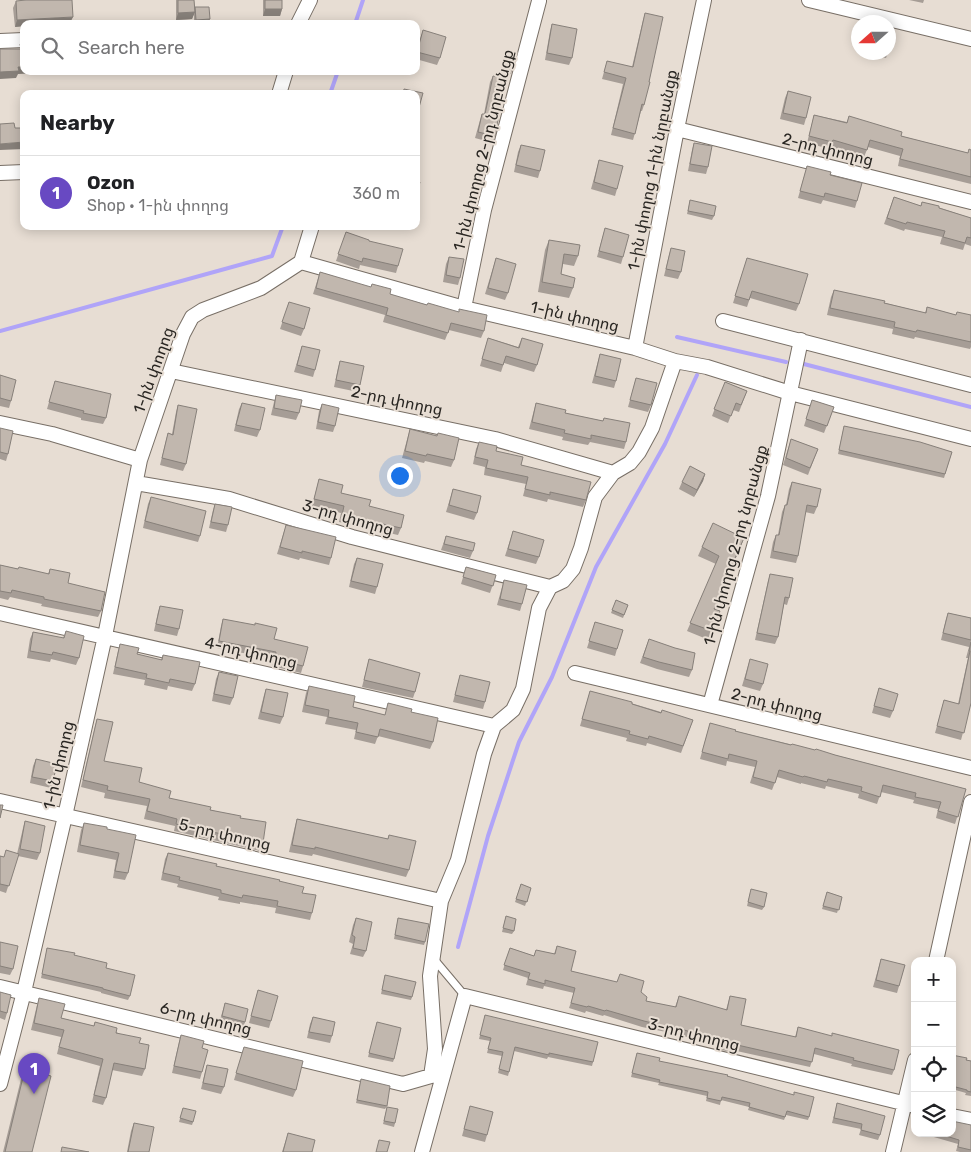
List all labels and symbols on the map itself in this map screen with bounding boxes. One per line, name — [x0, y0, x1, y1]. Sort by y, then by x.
north arrow — [851, 15, 896, 60]
street label: 1-ին փողոց 2-րդ նրբանցք — [449, 47, 518, 253]
street label: 1-ին փողոց 1-ին նրբանցք — [624, 68, 681, 272]
street label: 2-րդ փողոց — [780, 129, 875, 170]
street label: 1-ին փողոց — [529, 297, 621, 336]
street label: 1-ին փողոց — [129, 324, 178, 416]
street label: 2-րդ փողոց — [349, 382, 444, 419]
street label: 1-ին փողոց 2-րդ նրբանցք — [700, 443, 771, 648]
your location — [387, 463, 413, 489]
street label: 3-րդ փողոց — [300, 495, 396, 540]
street label: 4-րդ փողոց — [203, 633, 299, 672]
street label: 2-րդ փողոց — [729, 684, 824, 725]
street label: 1-ին փողոց — [39, 719, 78, 811]
street label: 5-րդ փողոց — [177, 815, 273, 854]
street label: 6-րդ փողոց — [158, 998, 254, 1039]
street label: 3-րդ փողոց — [646, 1014, 742, 1055]
pin: 1 — [18, 1053, 50, 1094]

